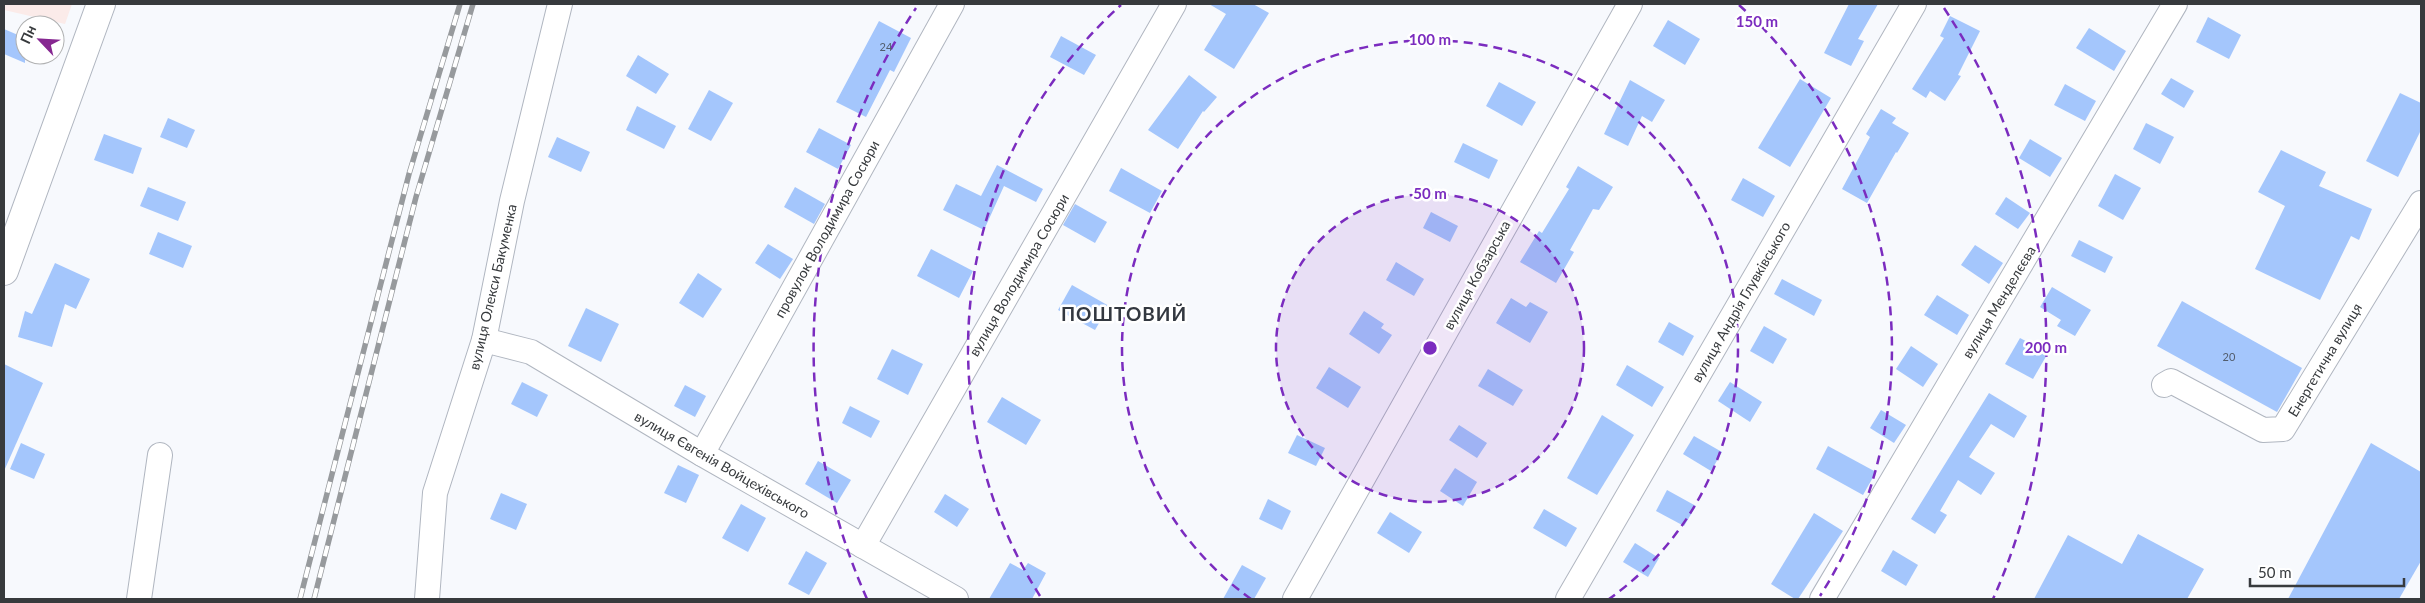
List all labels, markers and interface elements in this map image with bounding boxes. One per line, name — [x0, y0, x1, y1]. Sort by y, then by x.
text: 150 m — [1736, 12, 1778, 30]
north arrow — [15, 15, 65, 65]
text: Пн — [16, 22, 39, 46]
text: 100 m — [1409, 30, 1451, 48]
house number: 24 — [880, 40, 893, 53]
street label: провулок Володимира Сосюри — [771, 137, 883, 320]
text: 50 m — [1413, 184, 1447, 202]
street label: вулиця Володимира Сосюри — [965, 190, 1072, 359]
street label: вулиця Олекси Бакуменка — [465, 202, 520, 371]
street label: вулиця Кобзарська — [1440, 217, 1514, 332]
street label: вулиця Андрія Глувківського — [1688, 218, 1794, 385]
street label: вулиця Менделєєва — [1958, 242, 2039, 361]
street label: Енергетична вулиця — [2284, 300, 2365, 420]
district label: ПОШТОВИЙ — [1061, 302, 1187, 325]
text: 200 m — [2025, 338, 2067, 356]
centre of rings — [1421, 339, 1439, 357]
house number: 20 — [2223, 350, 2236, 363]
street label: вулиця Євгенія Войцехівського — [632, 407, 813, 522]
scale bar — [2250, 556, 2404, 588]
text: 50 m — [2258, 563, 2292, 581]

